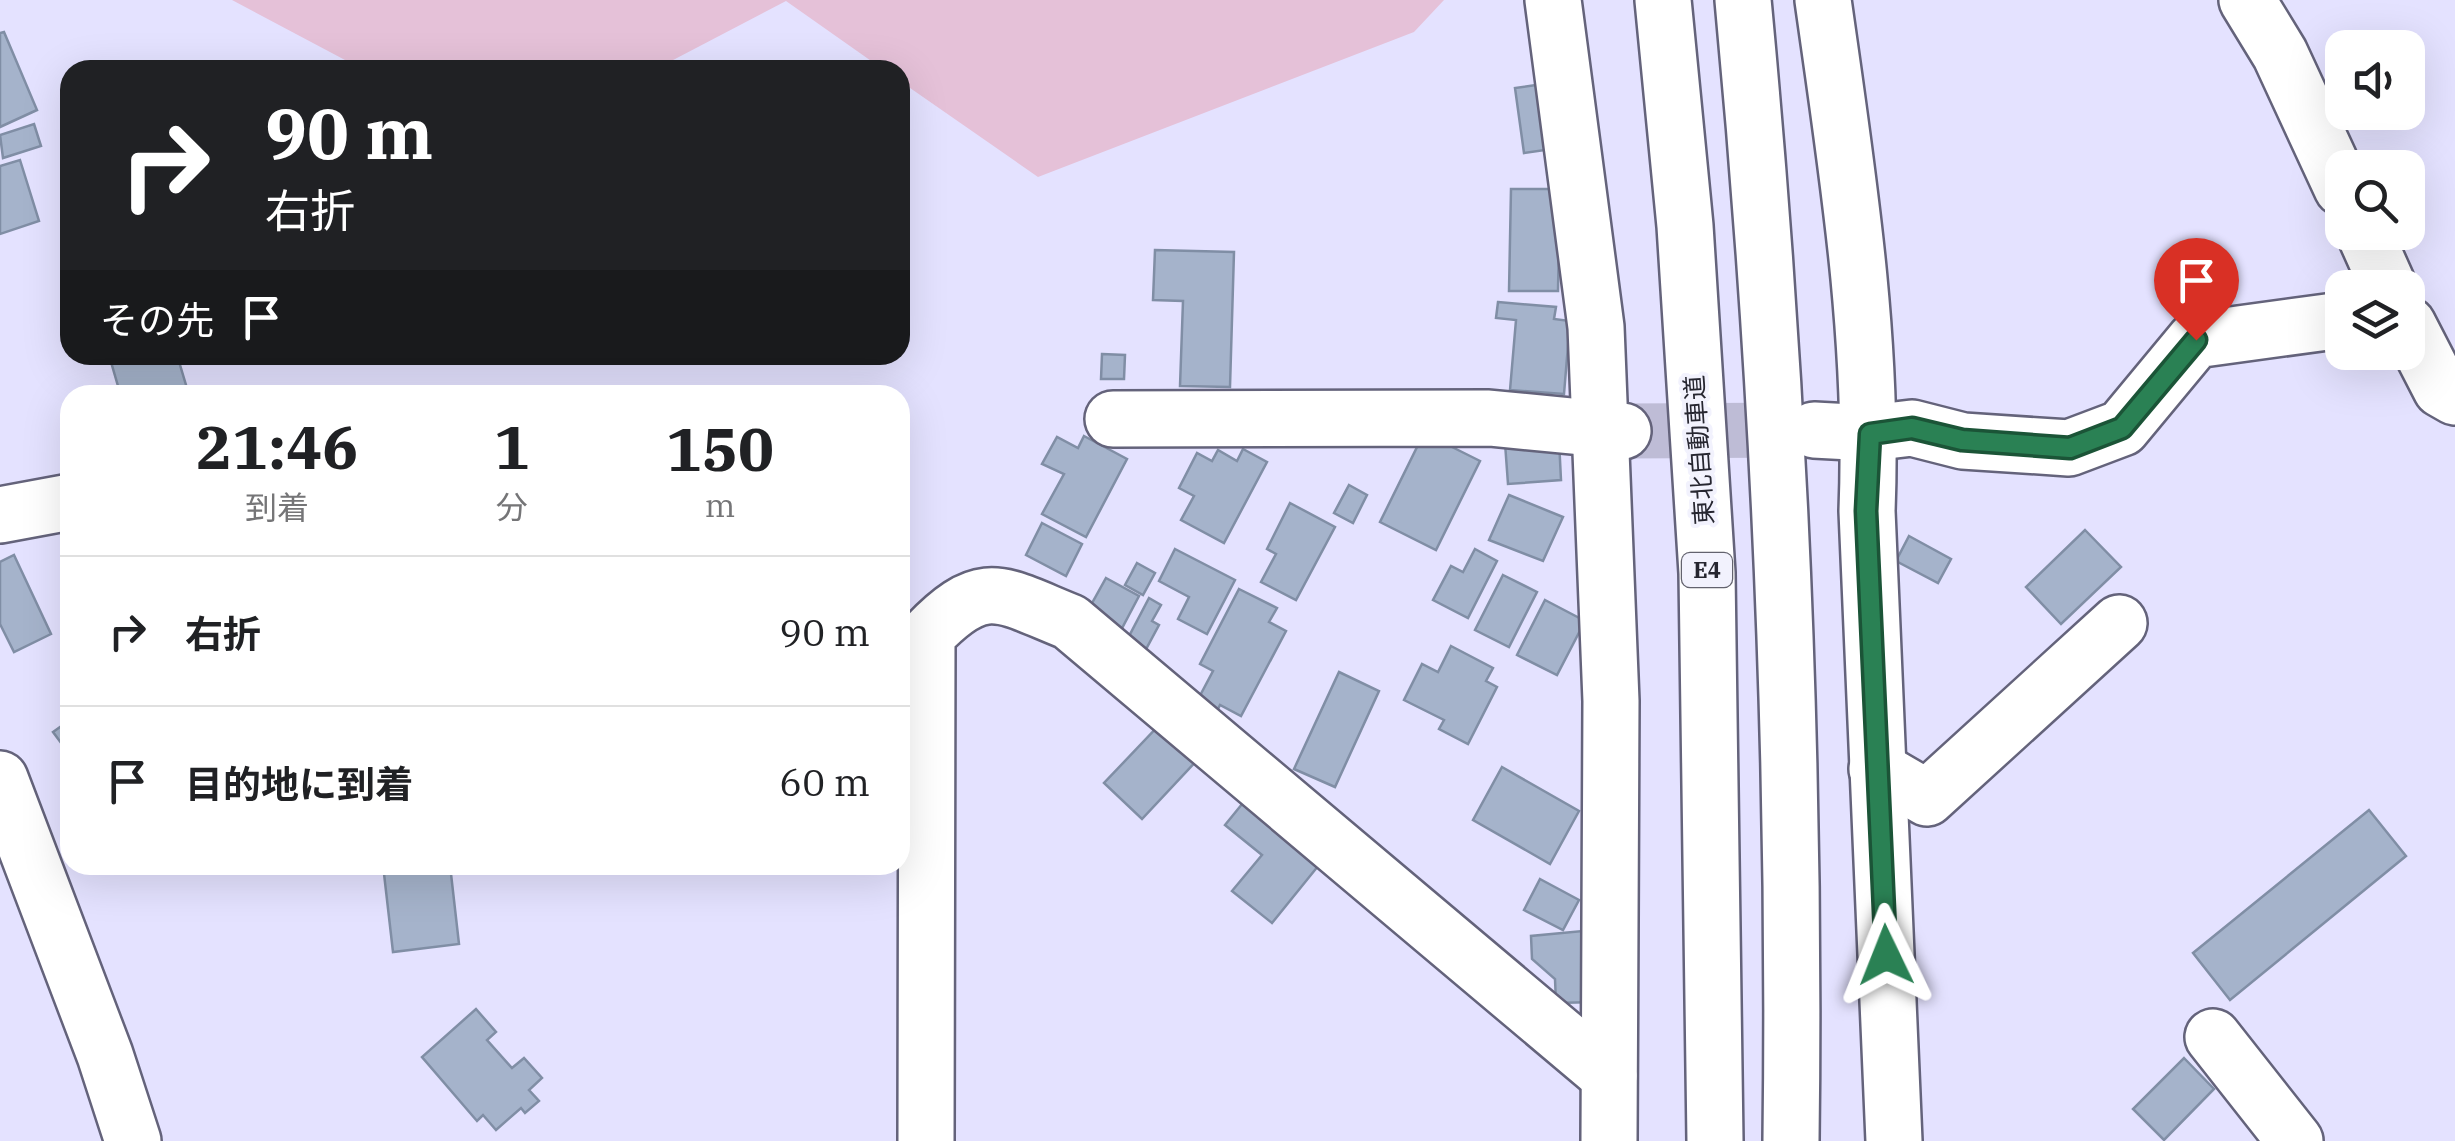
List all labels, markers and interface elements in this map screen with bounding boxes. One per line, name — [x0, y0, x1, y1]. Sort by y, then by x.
map controls — [2325, 30, 2425, 370]
button: sound — [2325, 30, 2425, 130]
text: 90 m — [265, 87, 433, 178]
icon: right — [100, 100, 230, 230]
button: search — [2325, 150, 2425, 250]
text: 右折 — [265, 181, 355, 239]
pin — [2154, 238, 2239, 341]
icon: arrive — [2169, 253, 2224, 308]
button: layers — [2325, 270, 2425, 370]
icon: arrive — [234, 290, 289, 345]
text: その先 — [100, 295, 214, 344]
street label: 東北自動車道 — [1677, 374, 1720, 526]
text: 21:46 — [196, 407, 358, 486]
text: 1 — [494, 407, 530, 486]
text: 150 — [666, 409, 774, 488]
text: m — [705, 484, 735, 526]
text: 到着 — [245, 486, 309, 528]
text: 分 — [496, 486, 528, 528]
road number: E4 — [1682, 553, 1732, 587]
icon: right — [100, 604, 155, 659]
text: 90 m — [779, 607, 870, 656]
text: 右折 — [185, 609, 261, 658]
icon: arrive — [100, 754, 155, 809]
text: 60 m — [779, 757, 870, 806]
text: 目的地に到着 — [185, 759, 413, 808]
position arrow — [1834, 903, 1938, 1007]

